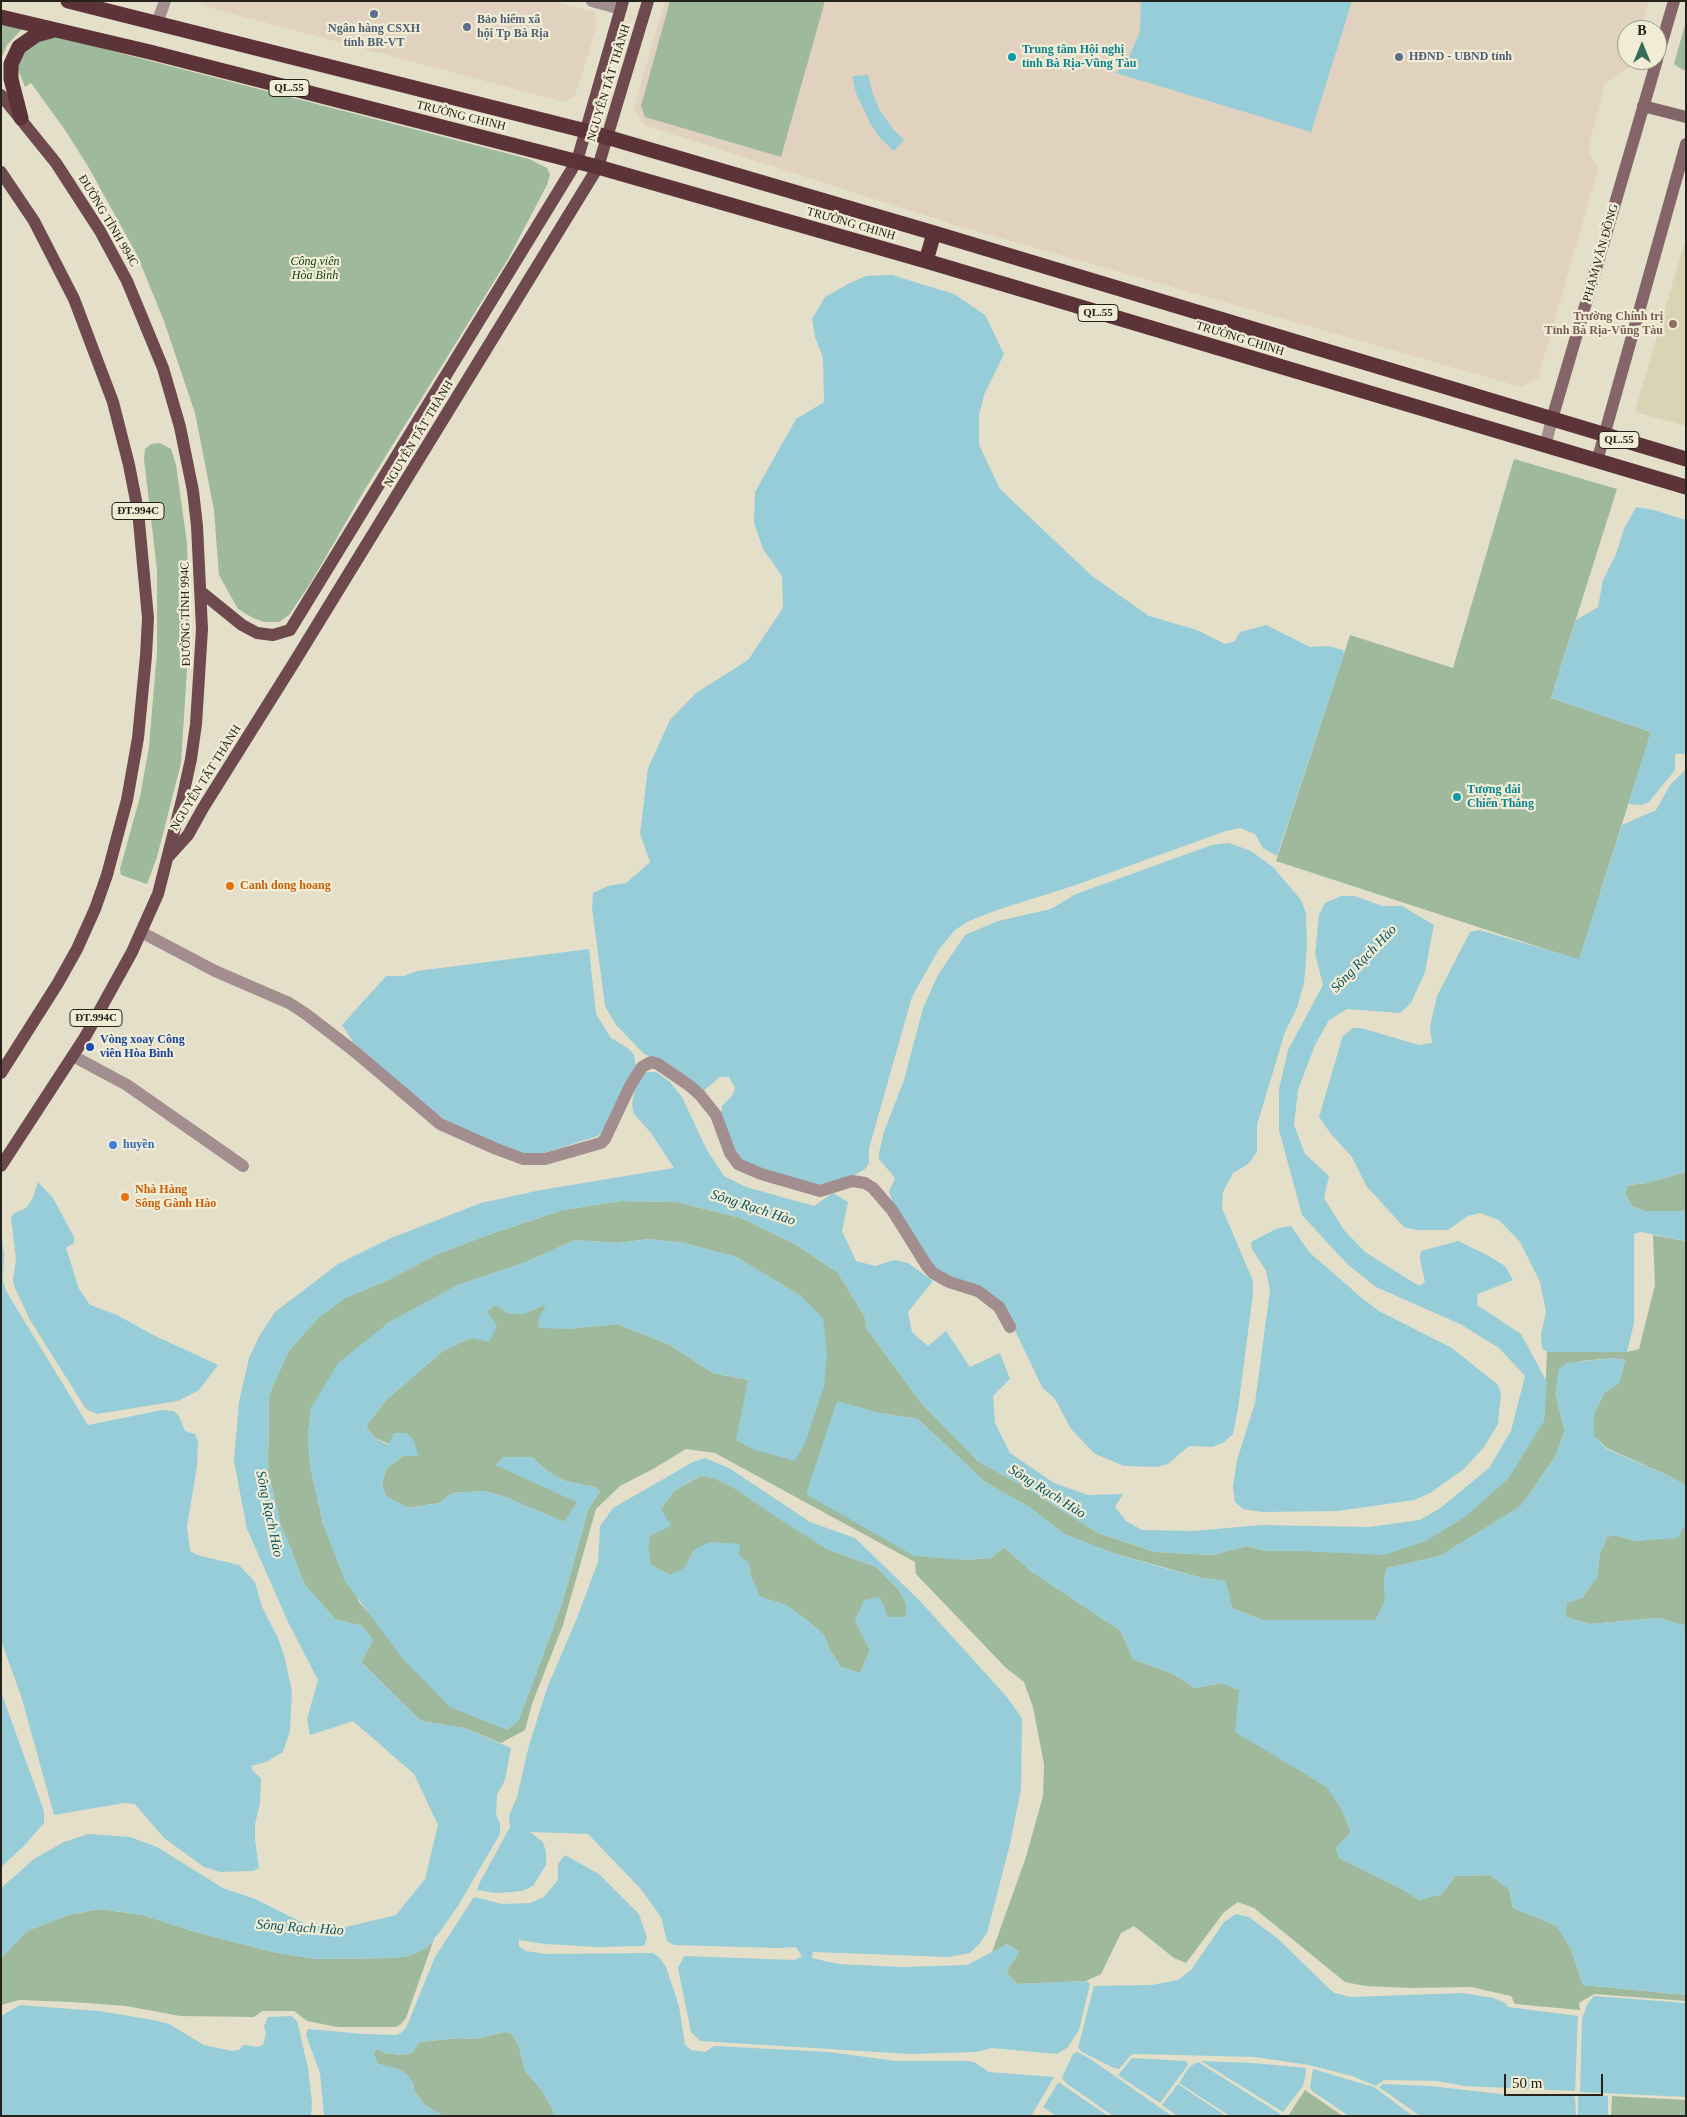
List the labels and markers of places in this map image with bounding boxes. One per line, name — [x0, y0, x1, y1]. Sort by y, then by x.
marker: Ngân hàng CSXH tỉnh BR-VT — [368, 8, 380, 20]
place label: Bảo hiểm xã hội Tp Bà Rịa — [477, 13, 549, 41]
marker: Bảo hiểm xã hội Tp Bà Rịa — [461, 21, 473, 33]
place label: Ngân hàng CSXH tỉnh BR-VT — [328, 22, 420, 50]
place label: Trung tâm Hội nghị tỉnh Bà Rịa-Vũng Tàu — [1022, 43, 1136, 71]
place label: HĐND - UBND tỉnh — [1409, 50, 1512, 64]
marker: Trung tâm Hội nghị tỉnh Bà Rịa-Vũng Tàu — [1006, 51, 1018, 63]
marker: HĐND - UBND tỉnh — [1393, 51, 1405, 63]
place label: Trường Chính trị Tỉnh Bà Rịa-Vũng Tàu — [1545, 310, 1663, 338]
marker: Trường Chính trị Tỉnh Bà Rịa-Vũng Tàu — [1667, 318, 1679, 330]
place label: Tượng đài Chiến Thắng — [1467, 783, 1534, 811]
marker: Tượng đài Chiến Thắng — [1451, 791, 1463, 803]
place label: Canh dong hoang — [240, 879, 331, 893]
marker: Canh dong hoang — [224, 880, 236, 892]
place label: Vòng xoay Công viên Hòa Bình — [100, 1033, 185, 1061]
marker: Vòng xoay Công viên Hòa Bình — [84, 1041, 96, 1053]
place label: huyền — [123, 1138, 154, 1152]
marker: huyền — [107, 1139, 119, 1151]
place label: Nhà Hàng Sông Gành Hào — [135, 1183, 216, 1211]
marker: Nhà Hàng Sông Gành Hào — [119, 1191, 131, 1203]

